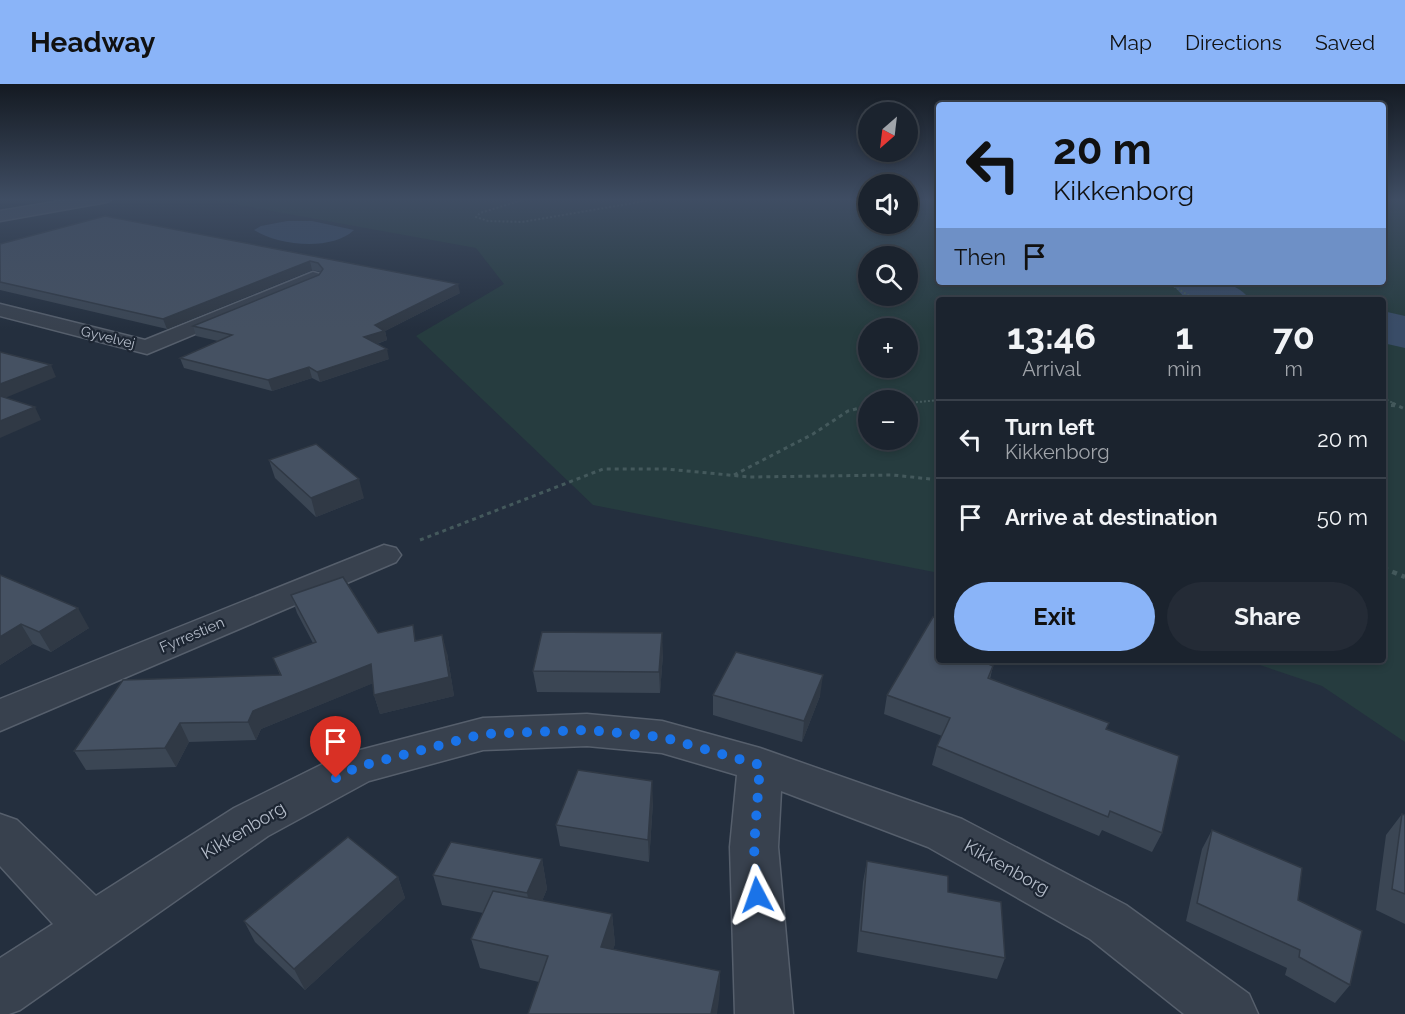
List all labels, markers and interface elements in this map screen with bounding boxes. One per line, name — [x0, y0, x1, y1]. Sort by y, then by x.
text: Headway — [30, 26, 155, 59]
text: Map — [1109, 30, 1152, 55]
text: Directions — [1185, 30, 1282, 55]
text: Saved — [1315, 30, 1375, 55]
north arrow — [858, 102, 918, 162]
map controls — [858, 102, 918, 450]
text: 20 m — [1053, 125, 1152, 174]
icon: left — [954, 126, 1032, 204]
button: sound — [858, 174, 918, 234]
text: Kikkenborg — [1053, 175, 1194, 206]
icon: arrive — [1018, 240, 1051, 273]
text: Then — [954, 244, 1006, 270]
button: search — [858, 246, 918, 306]
text: 13:46 — [1007, 315, 1096, 357]
text: 1 — [1176, 315, 1193, 357]
text: 70 — [1273, 315, 1315, 357]
button: + — [858, 318, 918, 378]
street label: Gyvelvej — [79, 323, 137, 351]
text: Arrival — [1022, 357, 1081, 381]
text: min — [1167, 357, 1202, 381]
text: m — [1285, 357, 1303, 381]
button: − — [858, 390, 918, 450]
text: Turn left — [1005, 414, 1095, 440]
icon: left — [954, 423, 987, 456]
text: 20 m — [1317, 426, 1368, 452]
text: Kikkenborg — [1005, 440, 1110, 464]
icon: arrive — [954, 501, 987, 534]
text: Arrive at destination — [1005, 504, 1218, 530]
text: 50 m — [1317, 504, 1368, 530]
button: Exit — [954, 582, 1155, 651]
button: Share — [1167, 582, 1368, 651]
street label: Fyrrestien — [157, 613, 227, 657]
pin — [310, 716, 361, 778]
icon: arrive — [319, 725, 352, 758]
street label: Kikkenborg — [197, 797, 289, 863]
street label: Kikkenborg — [961, 835, 1053, 899]
position arrow — [725, 863, 789, 927]

